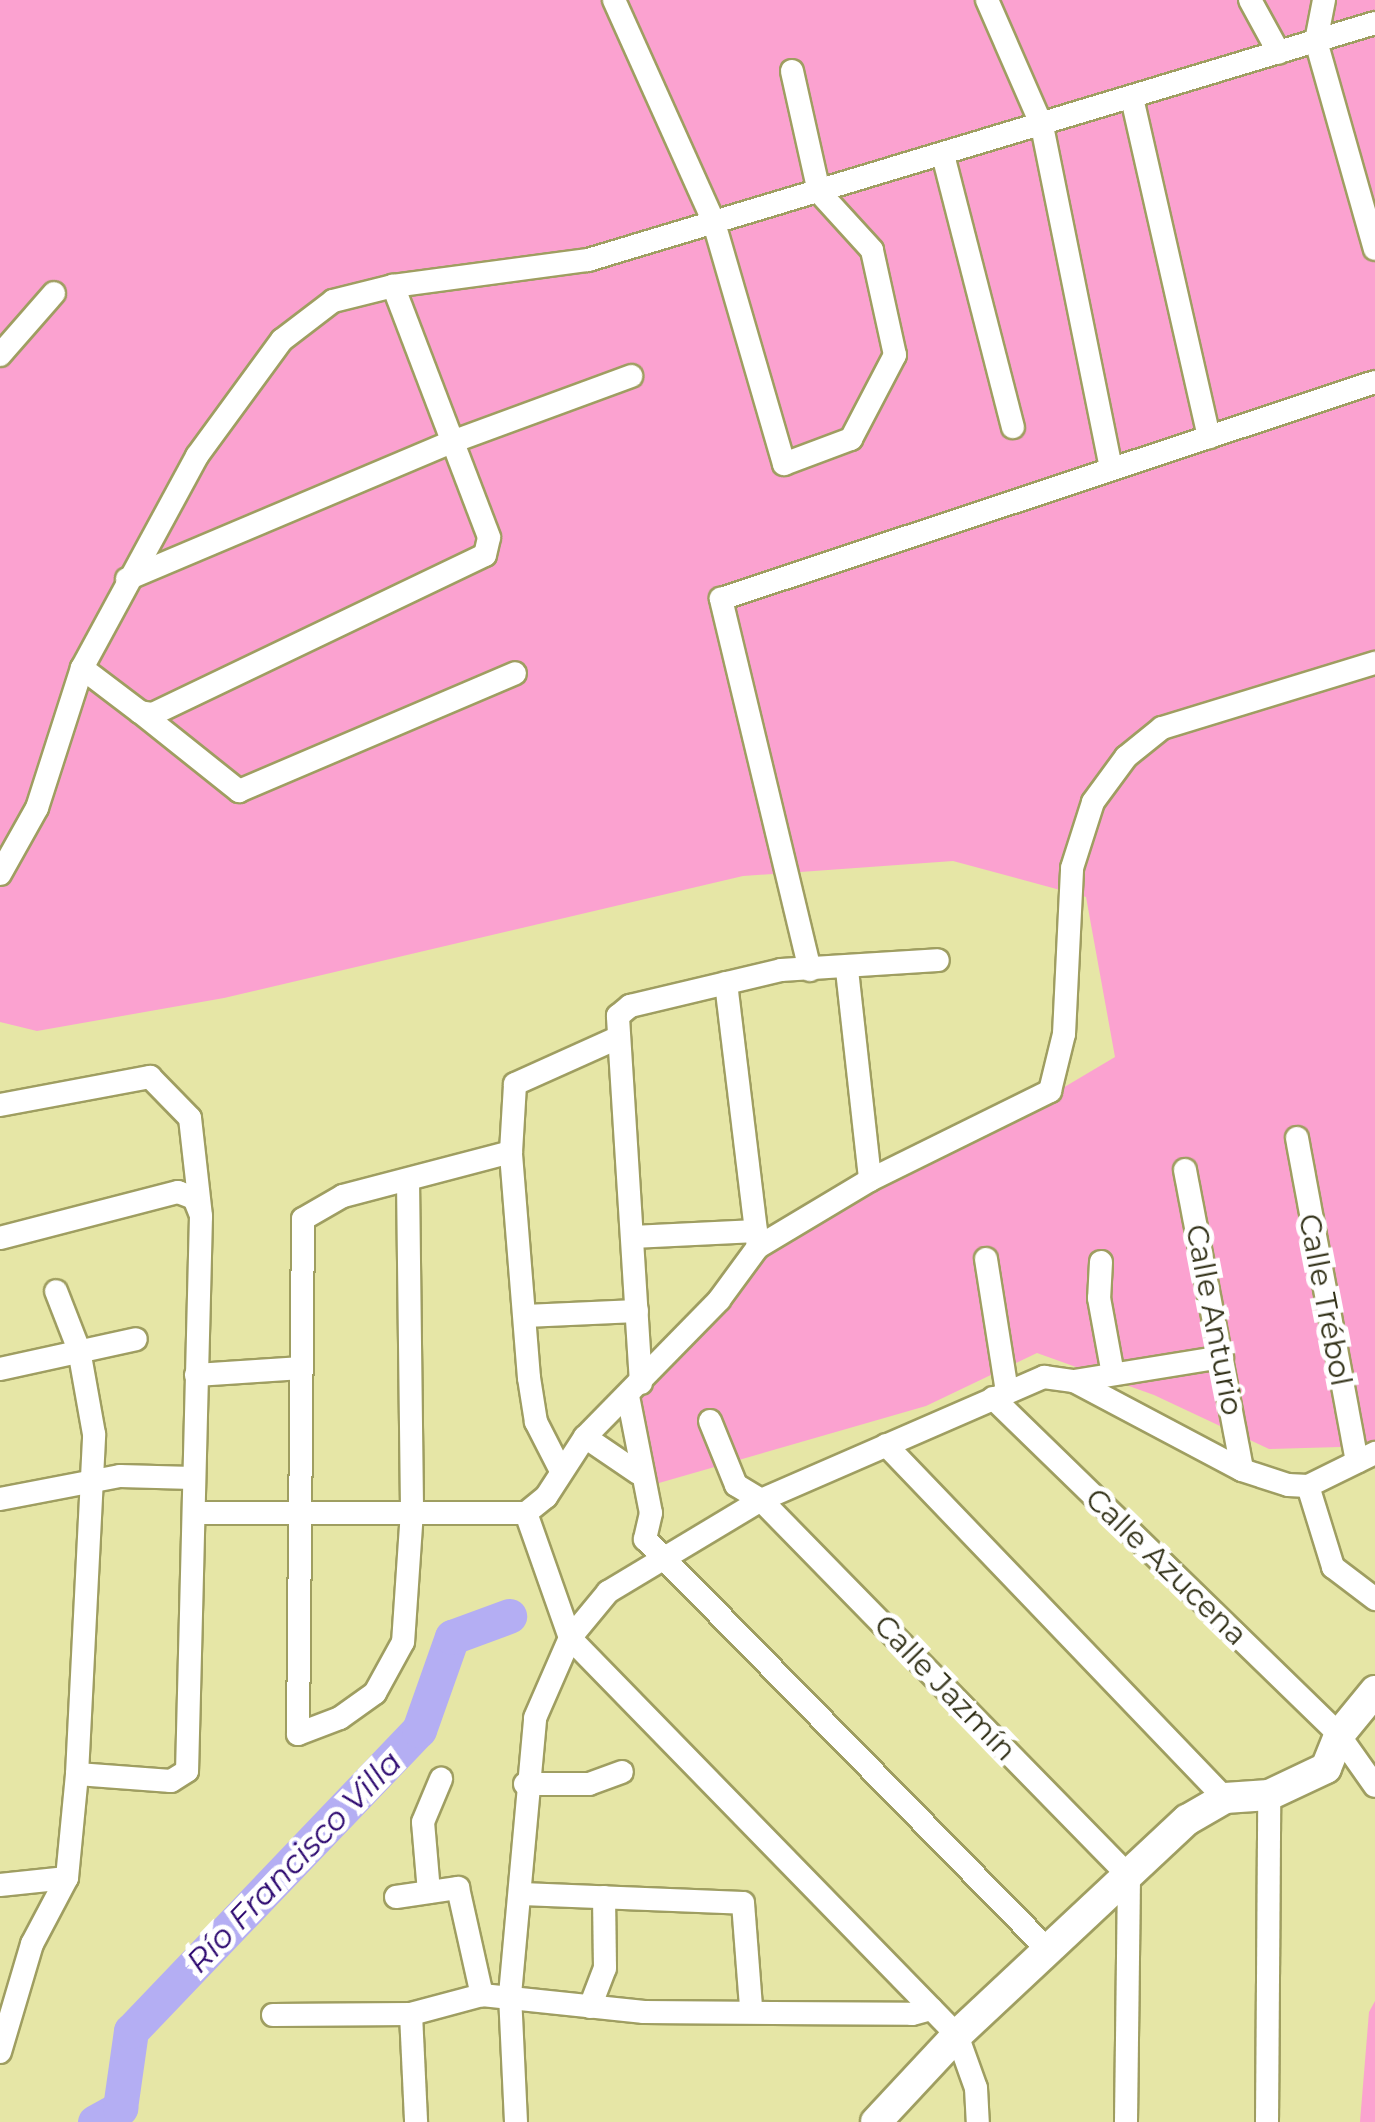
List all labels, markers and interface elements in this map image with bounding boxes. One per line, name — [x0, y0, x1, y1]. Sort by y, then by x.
street label: Calle Trébol — [1291, 1211, 1359, 1389]
street label: Calle Anturio — [1178, 1222, 1250, 1418]
street label: Calle Azucena — [1078, 1481, 1254, 1653]
street label: Calle Jazmín — [866, 1607, 1024, 1769]
water label: Río Francisco Villa — [178, 1743, 410, 1981]

